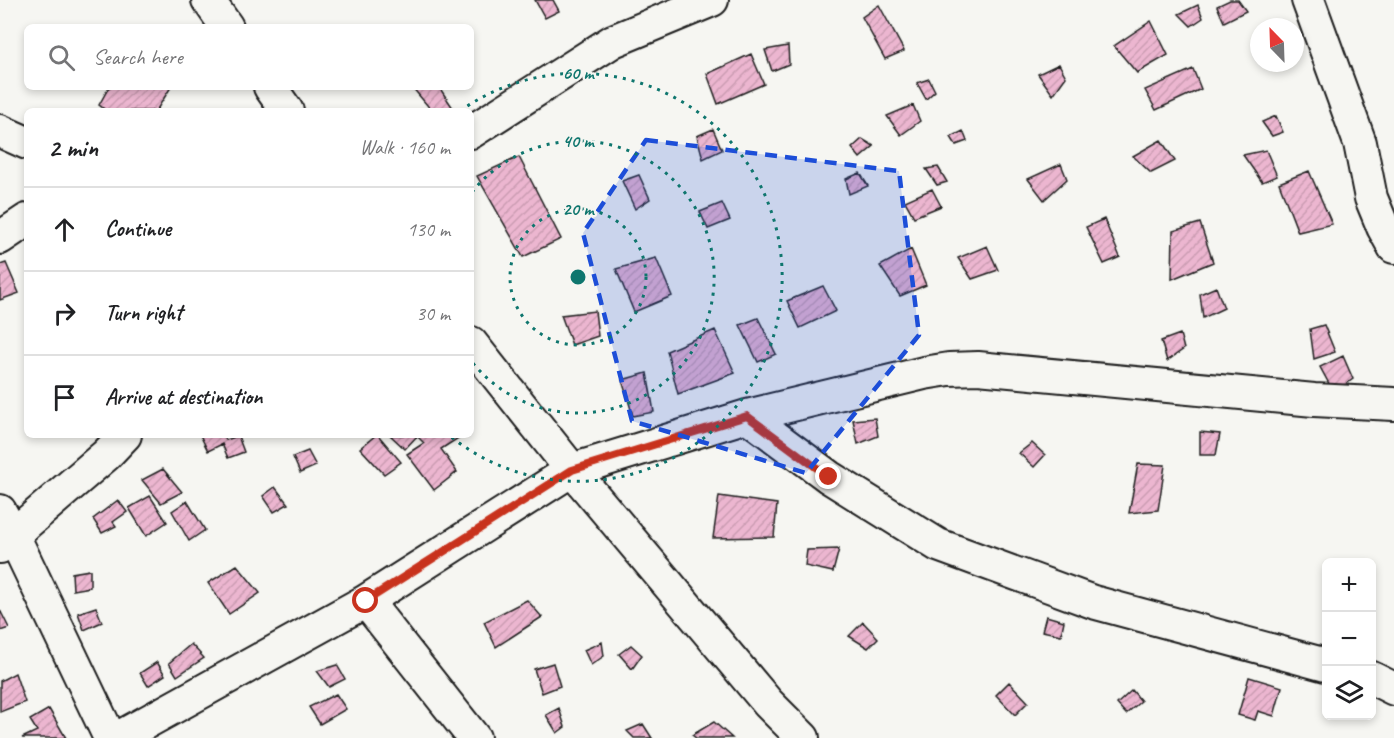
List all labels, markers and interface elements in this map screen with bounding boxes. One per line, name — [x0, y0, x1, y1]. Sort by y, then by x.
north arrow — [1250, 18, 1304, 72]
search box — [24, 24, 474, 90]
icon: search — [45, 41, 78, 74]
text: Search here — [93, 43, 183, 71]
text: 60 m — [562, 62, 595, 84]
text: 40 m — [563, 130, 595, 152]
text: 2 min — [48, 131, 98, 164]
text: Walk · 160 m — [360, 135, 450, 160]
text: 20 m — [563, 198, 595, 220]
icon: ahead — [48, 213, 81, 246]
text: Continue — [105, 215, 171, 243]
text: 130 m — [407, 217, 450, 242]
centre of rings — [568, 267, 588, 287]
icon: right — [48, 297, 81, 330]
text: Turn right — [105, 299, 182, 327]
text: 30 m — [416, 301, 450, 326]
icon: arrive — [48, 381, 81, 414]
text: Arrive at destination — [105, 383, 262, 411]
route end — [815, 463, 841, 489]
map controls — [1322, 558, 1376, 720]
button: + — [1322, 558, 1376, 612]
route start — [352, 587, 378, 613]
button: − — [1322, 612, 1376, 666]
button: layers — [1322, 666, 1376, 720]

